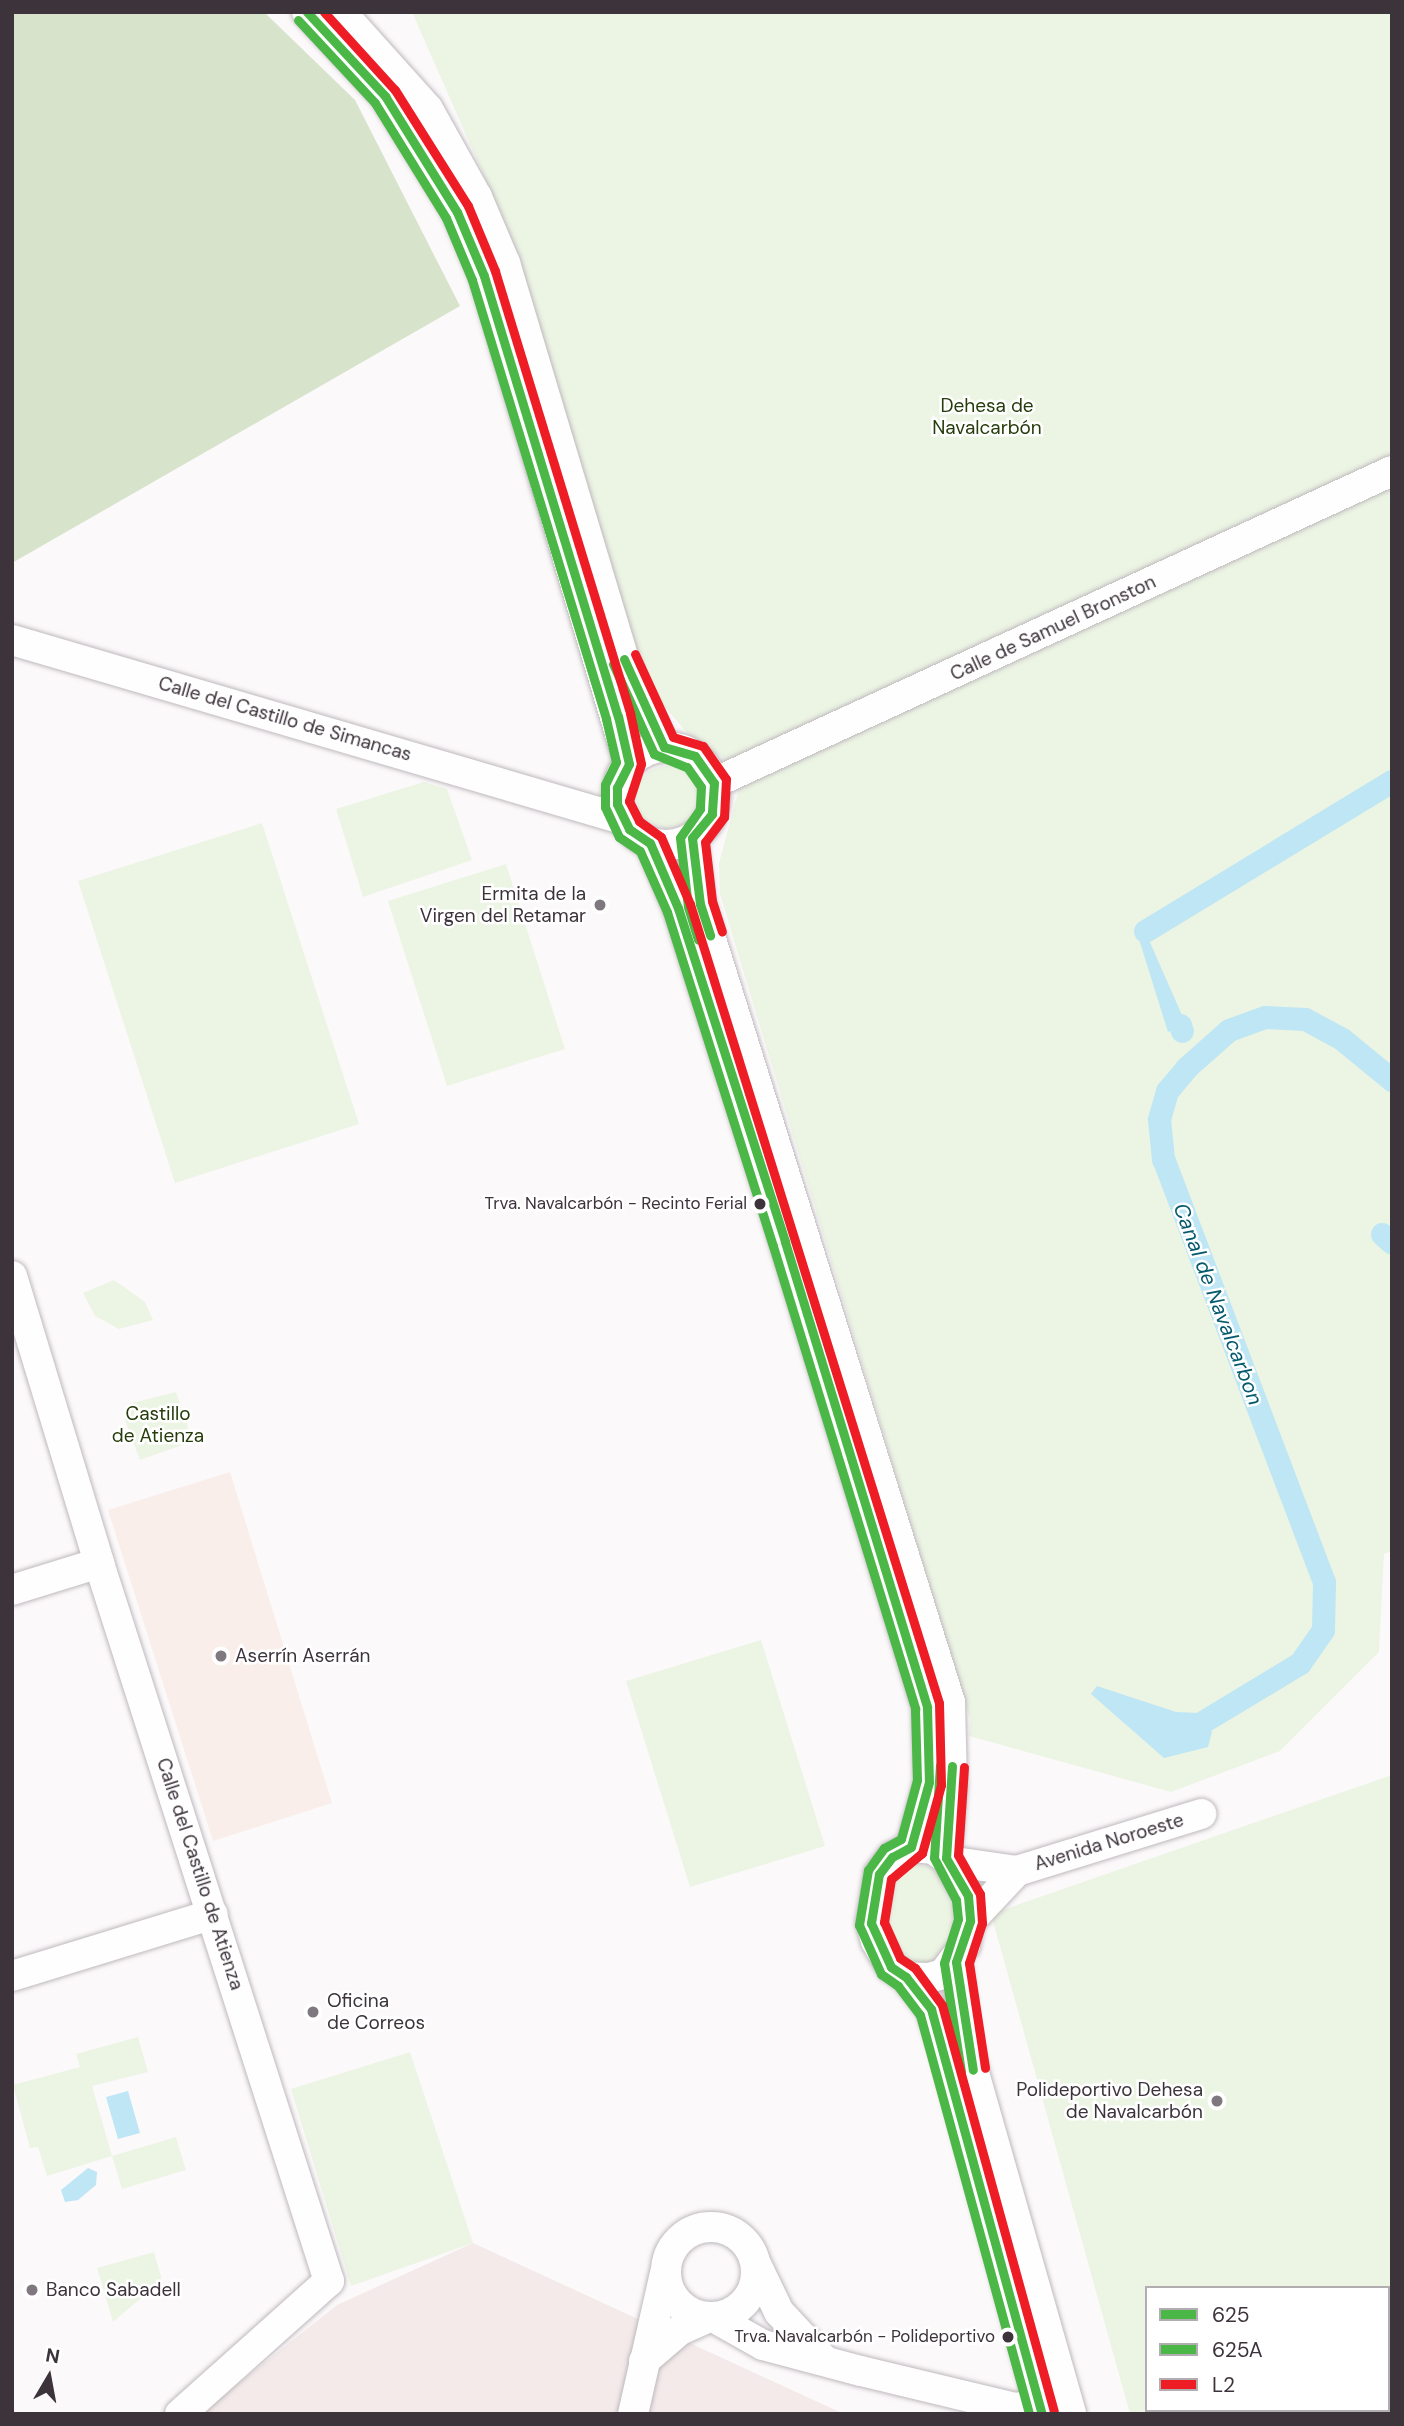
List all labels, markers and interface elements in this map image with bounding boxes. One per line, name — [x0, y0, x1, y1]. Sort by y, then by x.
park label: Dehesa de Navalcarbón — [932, 395, 1042, 439]
street label: Calle de Samuel Bronston — [947, 570, 1159, 686]
street label: Calle del Castillo de Simancas — [156, 672, 414, 766]
place label: Ermita de la Virgen del Retamar — [420, 883, 586, 927]
marker: Ermita de la Virgen del Retamar — [592, 897, 608, 913]
place label: Trva. Navalcarbón - Recinto Ferial — [485, 1194, 747, 1214]
marker: Trva. Navalcarbón - Recinto Ferial — [753, 1197, 767, 1211]
water label: Canal de Navalcarbon — [1168, 1200, 1268, 1408]
park label: Castillo de Atienza — [112, 1403, 204, 1447]
place label: Aserrín Aserrán — [235, 1645, 370, 1667]
marker: Aserrín Aserrán — [213, 1648, 229, 1664]
street label: Calle del Castillo de Atienza — [152, 1755, 248, 1993]
street label: Avenida Noroeste — [1032, 1808, 1186, 1876]
place label: Oficina de Correos — [327, 1990, 425, 2034]
marker: Oficina de Correos — [305, 2004, 321, 2020]
place label: Polideportivo Dehesa de Navalcarbón — [1016, 2079, 1203, 2123]
marker: Polideportivo Dehesa de Navalcarbón — [1209, 2093, 1225, 2109]
place label: Banco Sabadell — [46, 2279, 181, 2301]
marker: Banco Sabadell — [24, 2282, 40, 2298]
legend — [1145, 2286, 1390, 2412]
text: 625 — [1212, 2301, 1250, 2329]
place label: Trva. Navalcarbón - Polideportivo — [734, 2327, 995, 2347]
marker: Trva. Navalcarbón - Polideportivo — [1001, 2330, 1015, 2344]
text: 625A — [1212, 2336, 1263, 2364]
north arrow — [14, 2342, 84, 2412]
text: N — [44, 2342, 62, 2369]
text: L2 — [1212, 2371, 1235, 2399]

